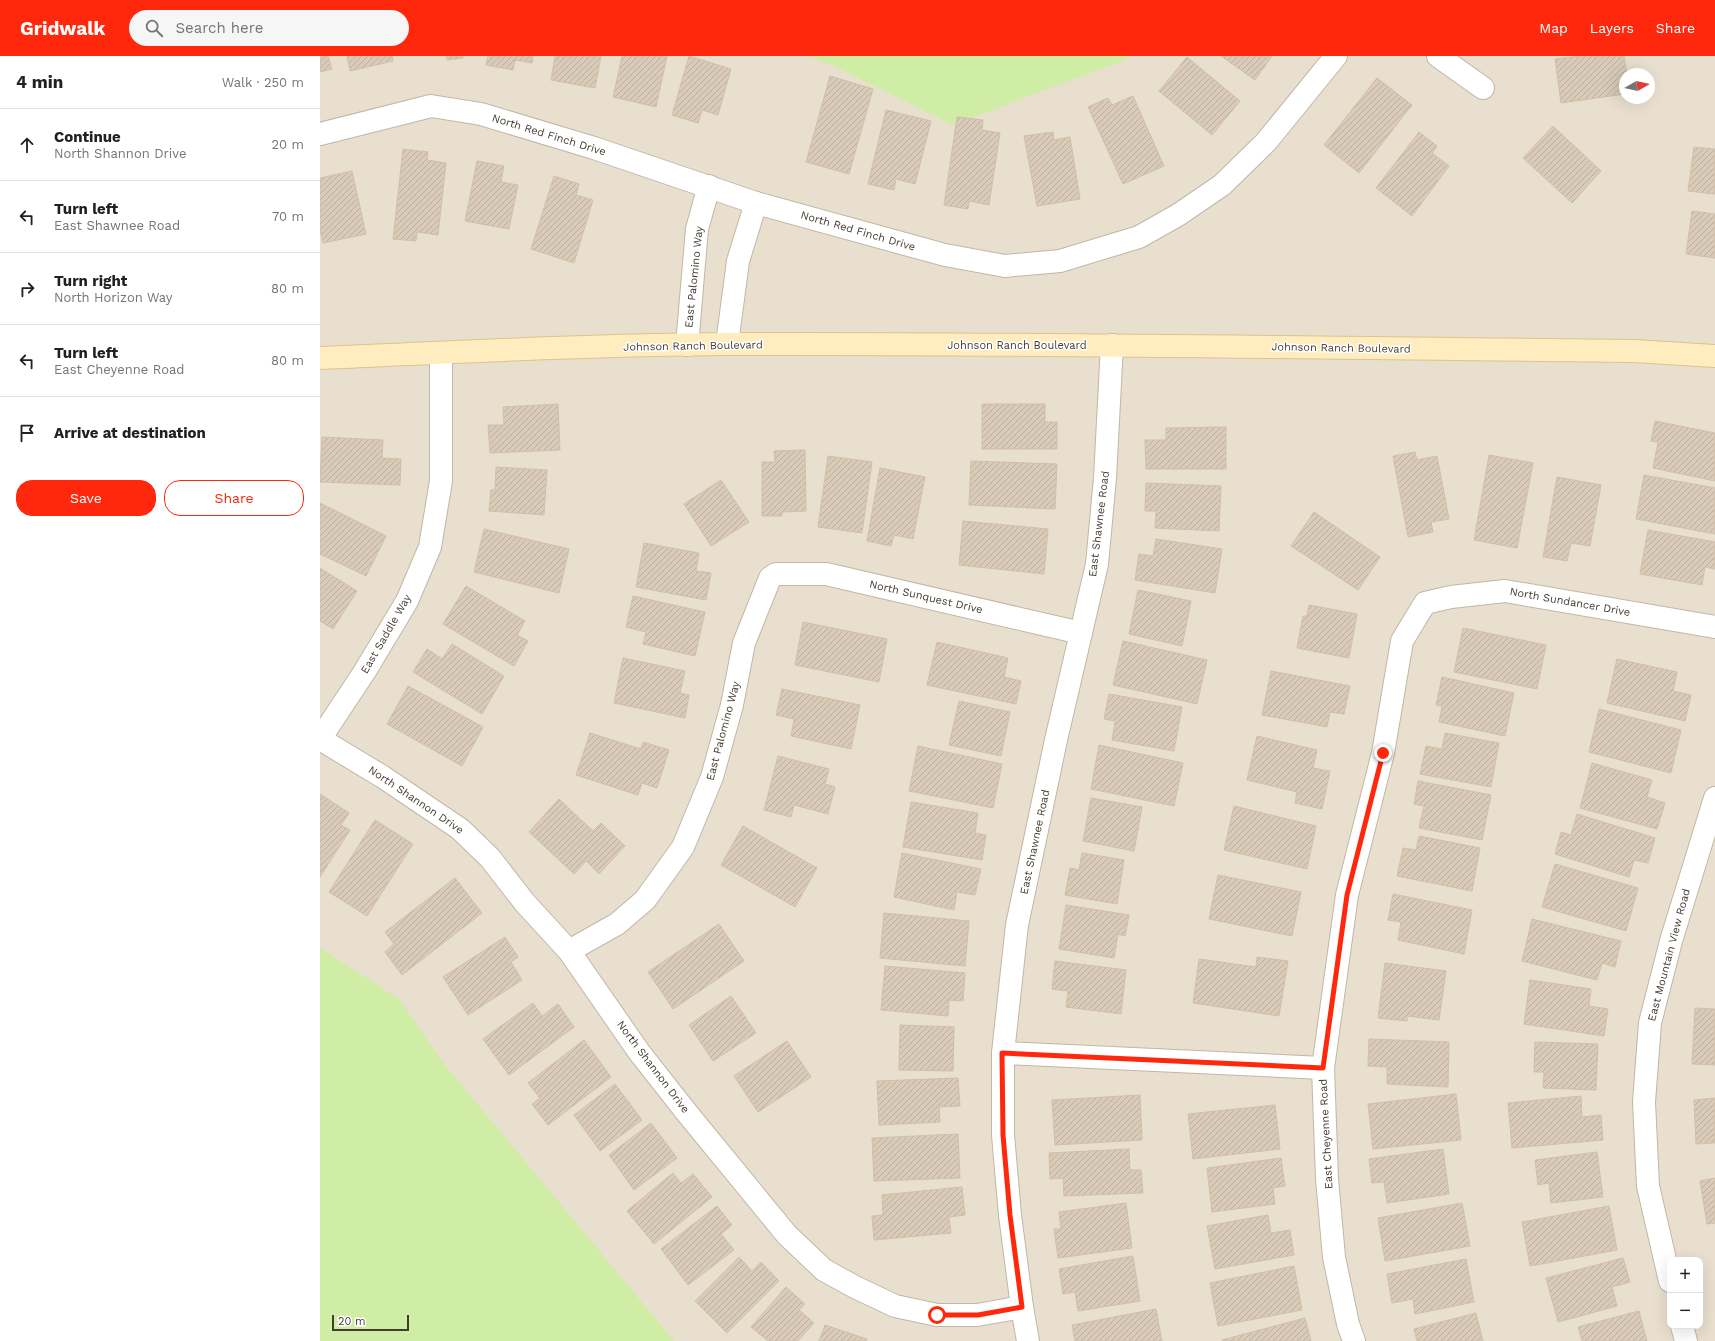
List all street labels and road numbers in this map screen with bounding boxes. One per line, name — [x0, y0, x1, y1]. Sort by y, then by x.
street label: North Red Finch Drive — [490, 111, 608, 159]
street label: North Red Finch Drive — [799, 208, 917, 254]
street label: East Palomino Way — [682, 225, 706, 329]
street label: Johnson Ranch Boulevard — [623, 338, 763, 354]
street label: Johnson Ranch Boulevard — [947, 339, 1087, 352]
street label: Johnson Ranch Boulevard — [1271, 340, 1411, 356]
street label: East Shawnee Road — [1086, 470, 1112, 578]
street label: North Sunquest Drive — [868, 578, 984, 616]
street label: North Sundancer Drive — [1509, 585, 1631, 619]
street label: East Saddle Way — [358, 592, 414, 676]
street label: East Palomino Way — [703, 680, 743, 782]
street label: North Shannon Drive — [366, 763, 466, 837]
street label: East Shawnee Road — [1018, 788, 1052, 896]
street label: East Mountain View Road — [1645, 887, 1693, 1023]
street label: North Shannon Drive — [614, 1018, 692, 1116]
street label: East Cheyenne Road — [1317, 1079, 1335, 1189]

